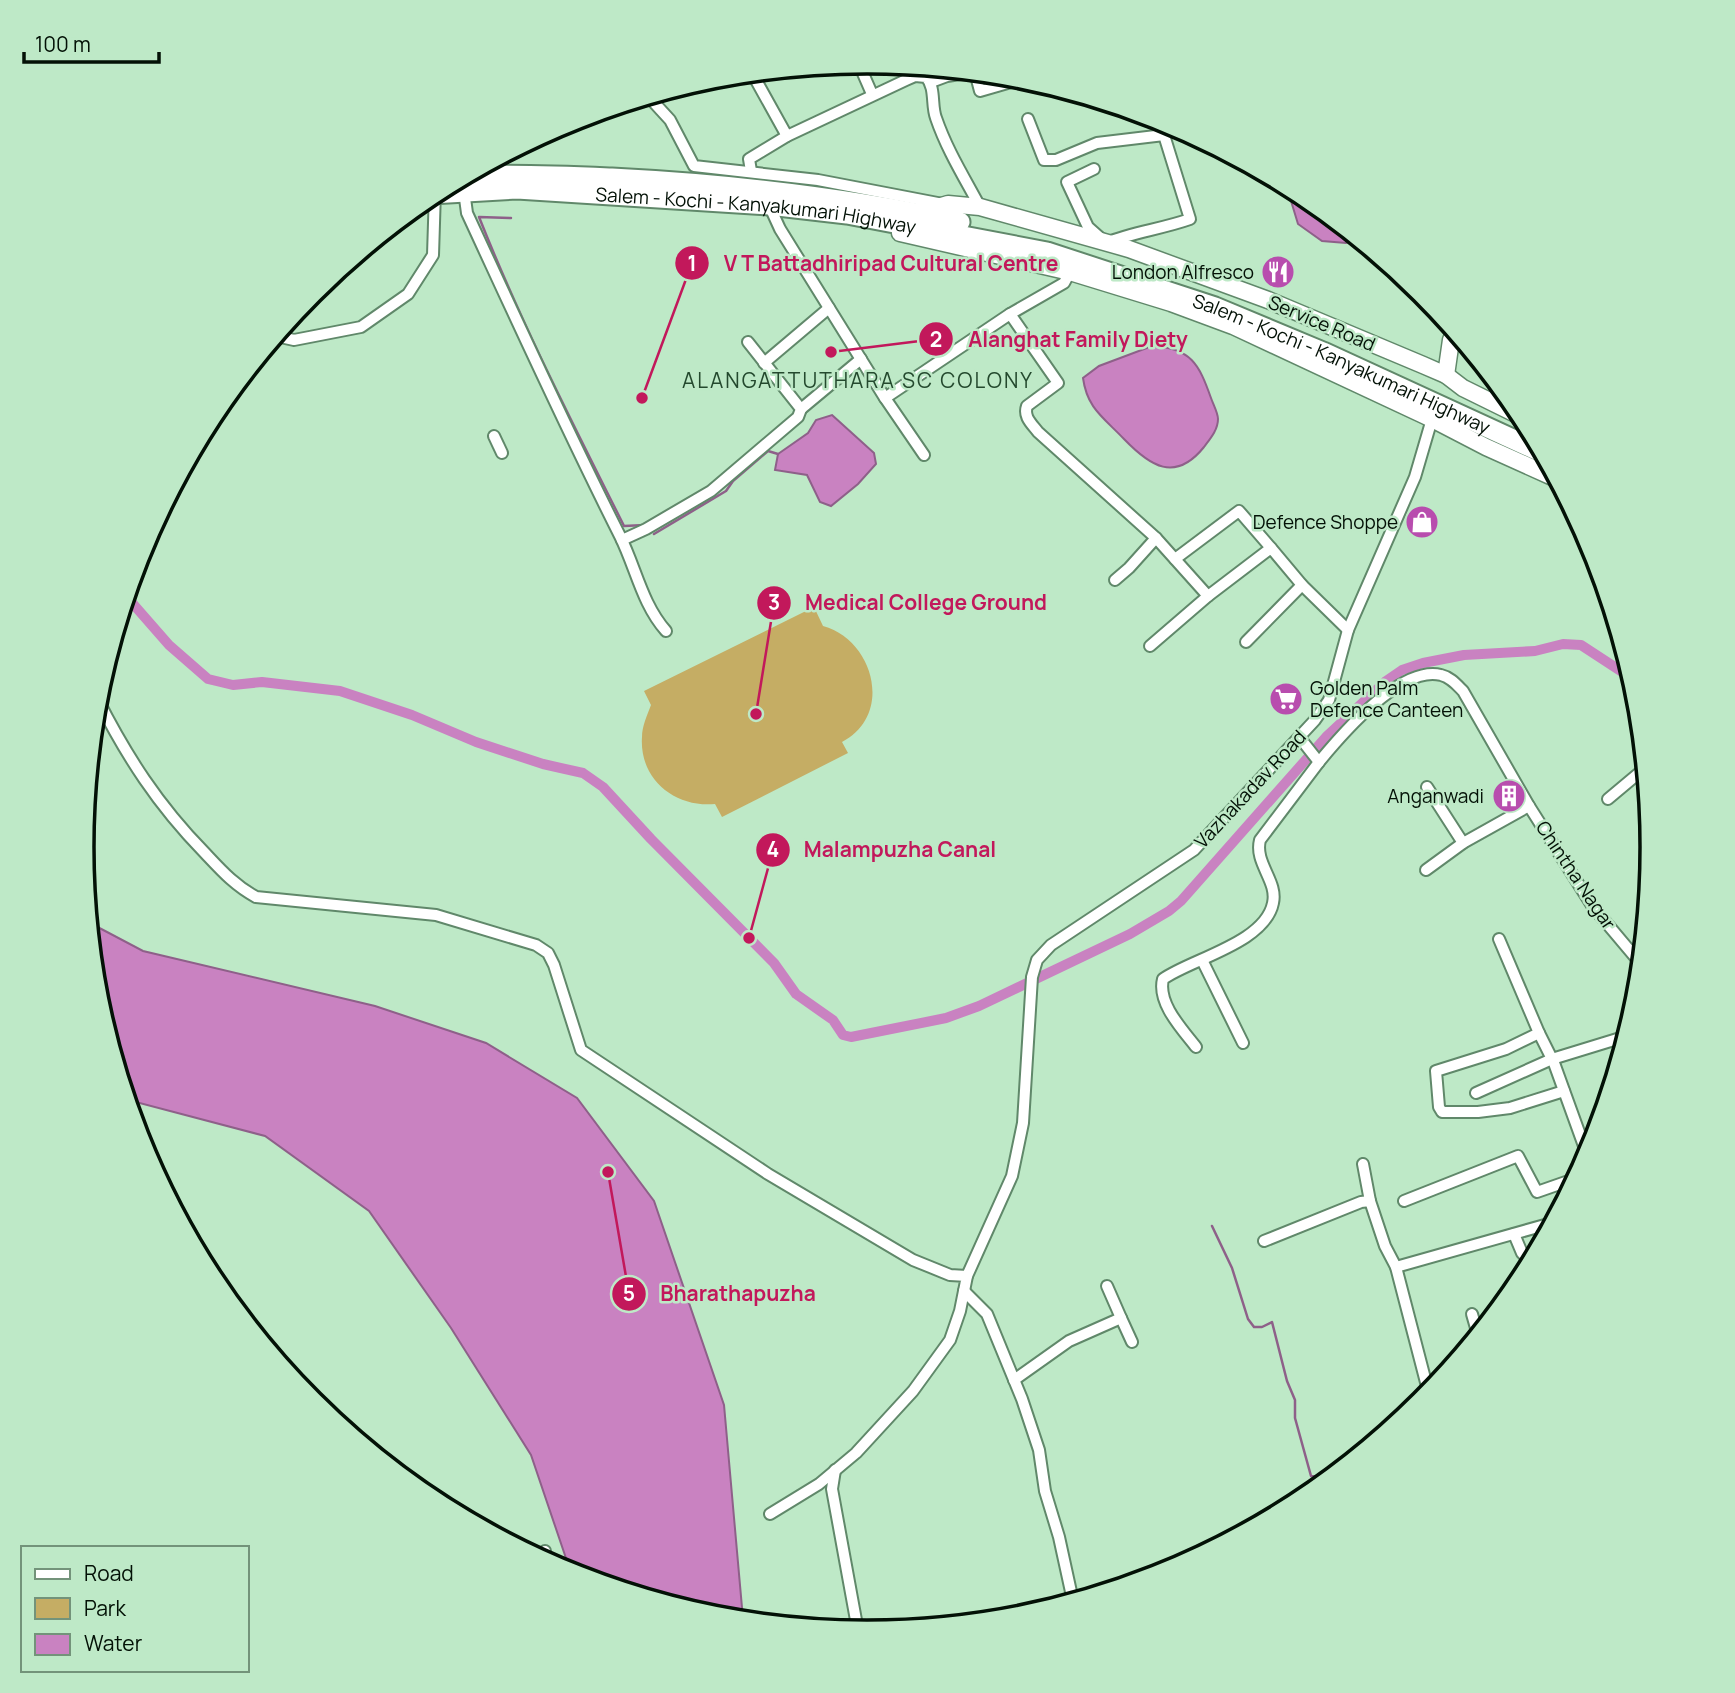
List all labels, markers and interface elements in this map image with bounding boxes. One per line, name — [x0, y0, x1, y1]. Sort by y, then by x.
scale bar — [24, 21, 159, 65]
text: 100 m — [35, 30, 91, 58]
street label: Salem - Kochi - Kanyakumari Highway — [595, 181, 918, 240]
callout: V T Battadhiripad Cultural Centre — [674, 242, 1072, 284]
text: 1 — [687, 249, 697, 277]
text: V T Battadhiripad Cultural Centre — [724, 249, 1058, 277]
restaurant icon: London Alfresco — [1259, 253, 1297, 291]
place label: London Alfresco — [1112, 259, 1254, 285]
street label: Salem - Kochi - Kanyakumari Highway — [1189, 288, 1494, 440]
street label: Service Road — [1264, 289, 1380, 357]
callout: Alanghat Family Diety — [919, 318, 1201, 360]
text: 2 — [930, 325, 942, 353]
text: Alanghat Family Diety — [968, 325, 1188, 353]
district label: ALANGATTUTHARA SC COLONY — [682, 366, 1034, 394]
shop icon: Defence Shoppe — [1403, 503, 1441, 541]
place label: Defence Shoppe — [1253, 509, 1398, 535]
callout: Medical College Ground — [756, 582, 1061, 624]
text: 3 — [768, 588, 780, 616]
text: Medical College Ground — [805, 588, 1047, 616]
place label: Golden Palm Defence Canteen — [1310, 675, 1463, 723]
supermarket icon: Golden Palm Defence Canteen — [1267, 680, 1305, 718]
street label: Vazhakadav Road — [1188, 724, 1312, 854]
building icon: Anganwadi — [1490, 777, 1528, 815]
place label: Anganwadi — [1387, 783, 1484, 809]
street label: Chintha Nagar — [1530, 815, 1622, 935]
callout: Malampuzha Canal — [755, 829, 1011, 871]
text: 4 — [767, 835, 779, 863]
text: Malampuzha Canal — [804, 835, 996, 863]
callout: Bharathapuzha — [611, 1273, 830, 1315]
text: 5 — [623, 1279, 635, 1307]
text: Bharathapuzha — [660, 1279, 816, 1307]
legend — [21, 1546, 248, 1672]
text: Road — [84, 1559, 134, 1587]
text: Park — [84, 1594, 126, 1622]
text: Water — [84, 1629, 143, 1657]

